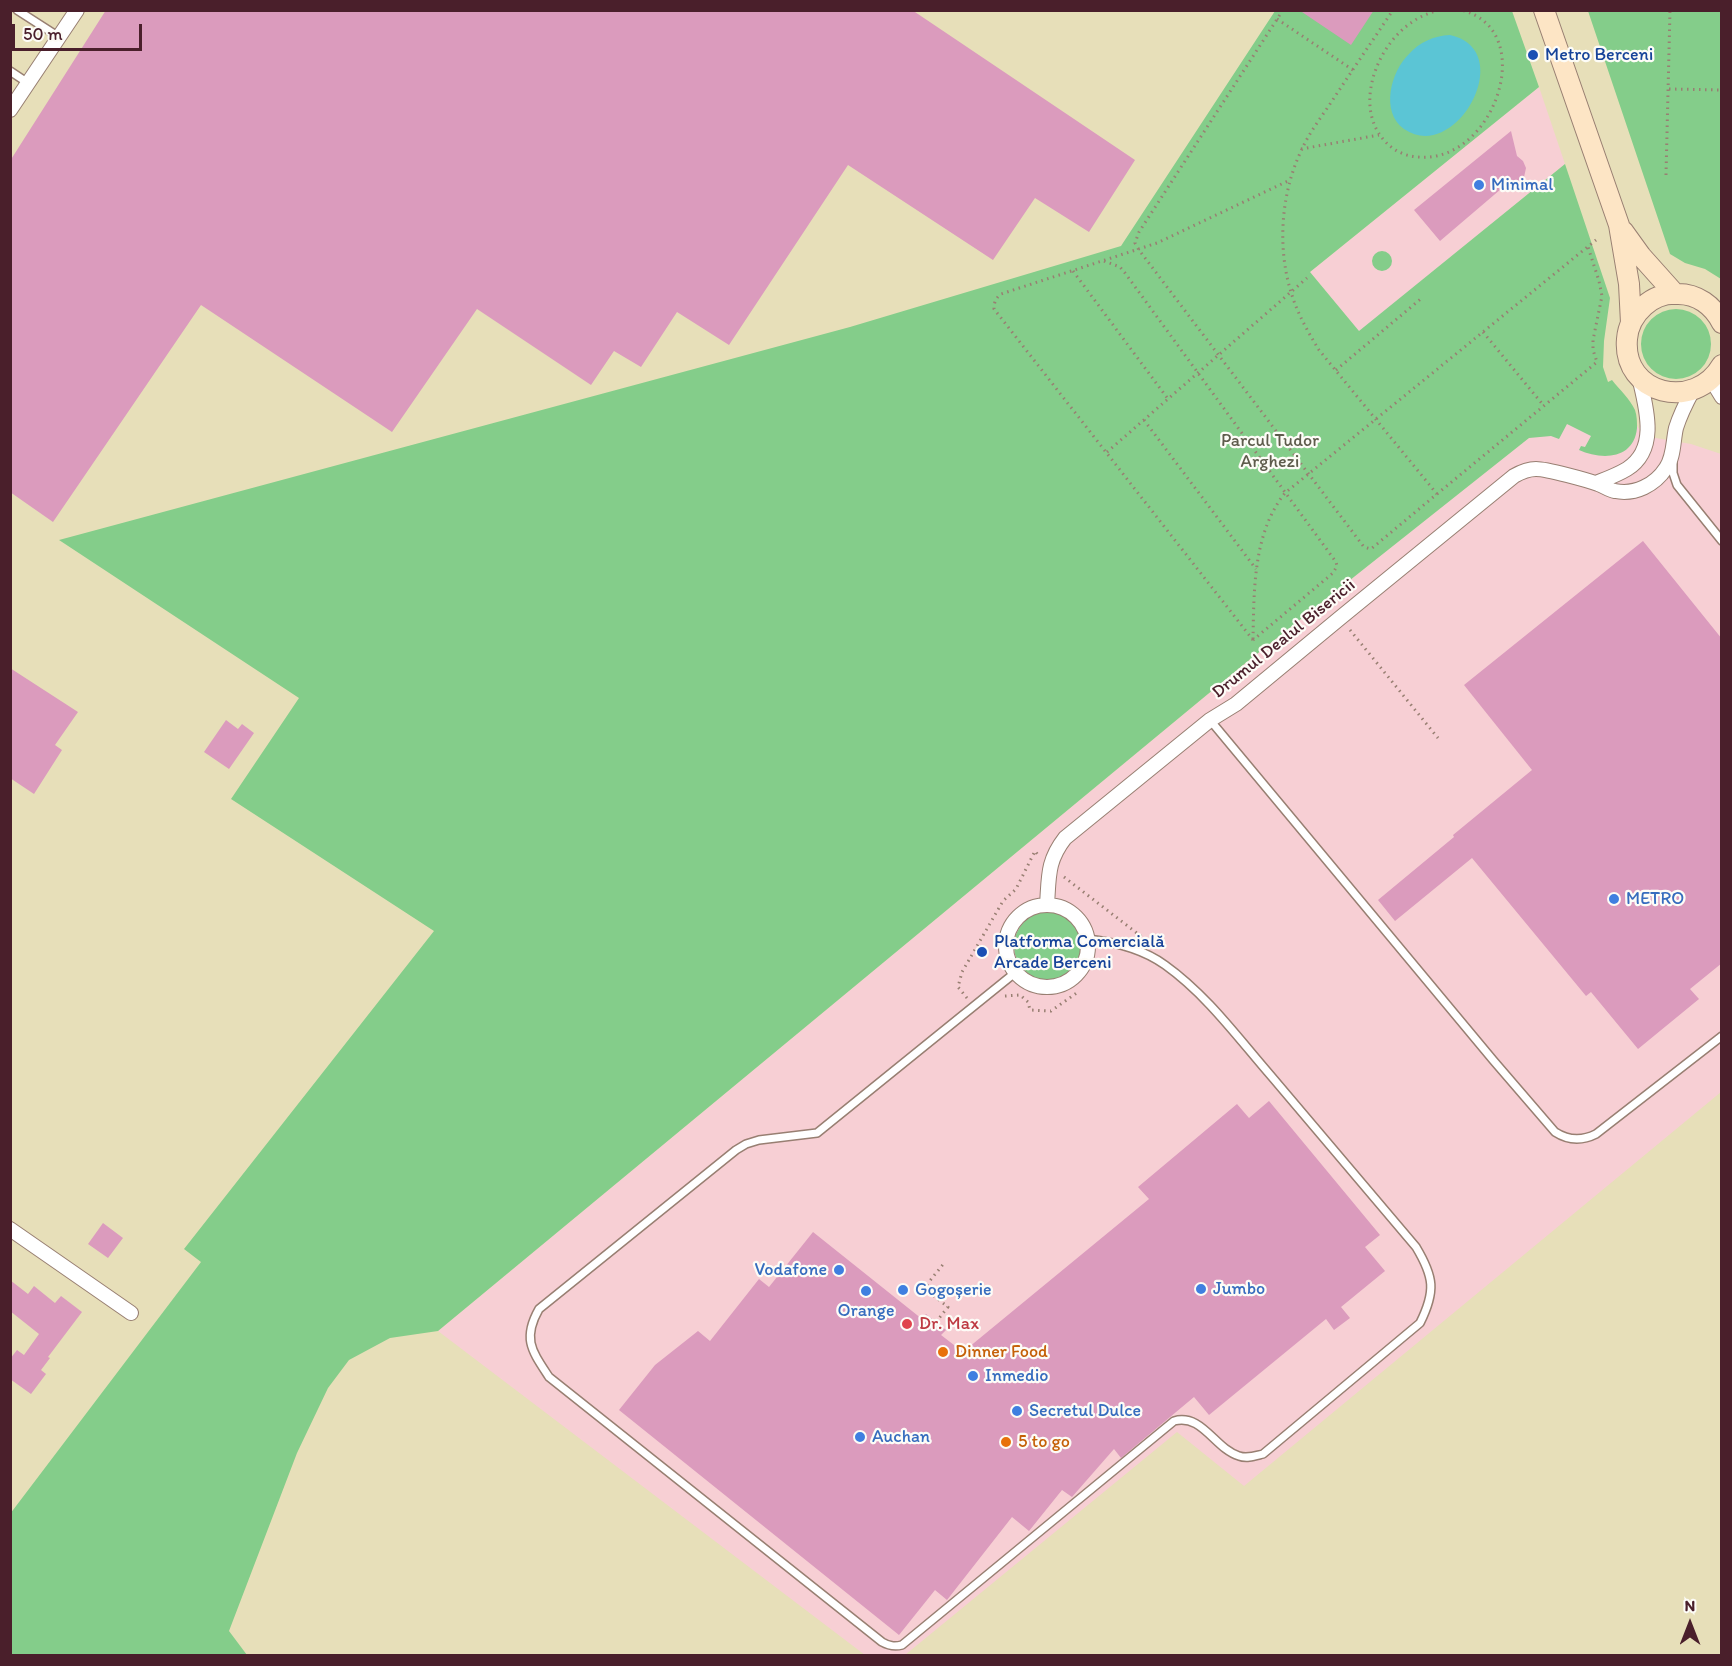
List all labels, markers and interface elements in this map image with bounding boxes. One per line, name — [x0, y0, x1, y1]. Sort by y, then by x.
scale bar — [15, 12, 146, 50]
text: 50 m — [23, 23, 63, 45]
place label: Metro Berceni — [1545, 44, 1653, 66]
marker: Metro Berceni — [1526, 48, 1540, 62]
place label: Minimal — [1491, 174, 1553, 196]
marker: Minimal — [1472, 178, 1486, 192]
park label: Parcul Tudor Arghezi — [1221, 430, 1319, 472]
street label: Drumul Dealul Bisericii — [1208, 575, 1360, 703]
place label: METRO — [1626, 888, 1684, 910]
marker: METRO — [1607, 892, 1621, 906]
place label: Platforma Comercială Arcade Berceni — [994, 931, 1165, 974]
marker: Platforma Comercială Arcade Berceni — [975, 945, 989, 959]
place label: Vodafone — [754, 1259, 827, 1281]
marker: Vodafone — [832, 1263, 846, 1277]
place label: Jumbo — [1213, 1278, 1265, 1300]
place label: Gogoșerie — [915, 1279, 992, 1301]
marker: Jumbo — [1194, 1282, 1208, 1296]
marker: Gogoșerie — [896, 1283, 910, 1297]
marker: Orange — [859, 1284, 873, 1298]
place label: Orange — [838, 1300, 894, 1322]
place label: Dr. Max — [919, 1313, 979, 1335]
marker: Dr. Max — [900, 1317, 914, 1331]
place label: Dinner Food — [955, 1341, 1048, 1363]
marker: Dinner Food — [936, 1345, 950, 1359]
place label: Inmedio — [985, 1365, 1049, 1387]
marker: Inmedio — [966, 1369, 980, 1383]
place label: Secretul Dulce — [1029, 1400, 1141, 1422]
marker: Secretul Dulce — [1010, 1404, 1024, 1418]
place label: Auchan — [872, 1426, 930, 1448]
marker: Auchan — [853, 1430, 867, 1444]
place label: 5 to go — [1018, 1431, 1070, 1453]
marker: 5 to go — [999, 1435, 1013, 1449]
north arrow — [1660, 1594, 1720, 1654]
text: N — [1685, 1596, 1695, 1615]

